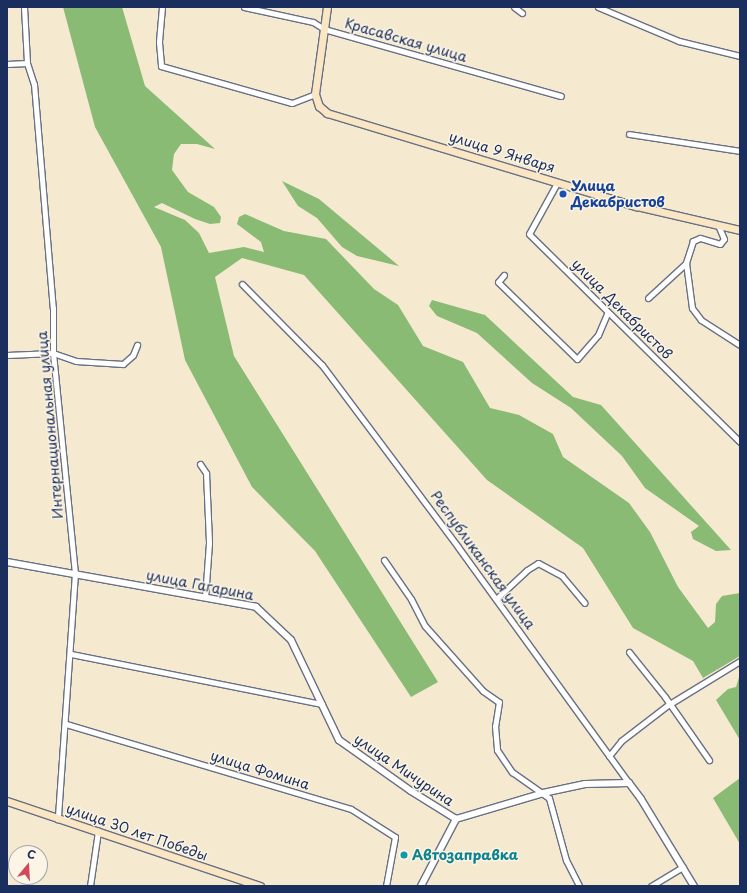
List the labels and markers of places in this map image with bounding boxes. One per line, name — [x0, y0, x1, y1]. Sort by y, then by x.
place label: Улица Декабристов — [571, 178, 665, 210]
marker: Улица Декабристов — [558, 189, 568, 199]
place label: Автозаправка — [412, 847, 518, 863]
marker: Автозаправка — [399, 850, 409, 860]

